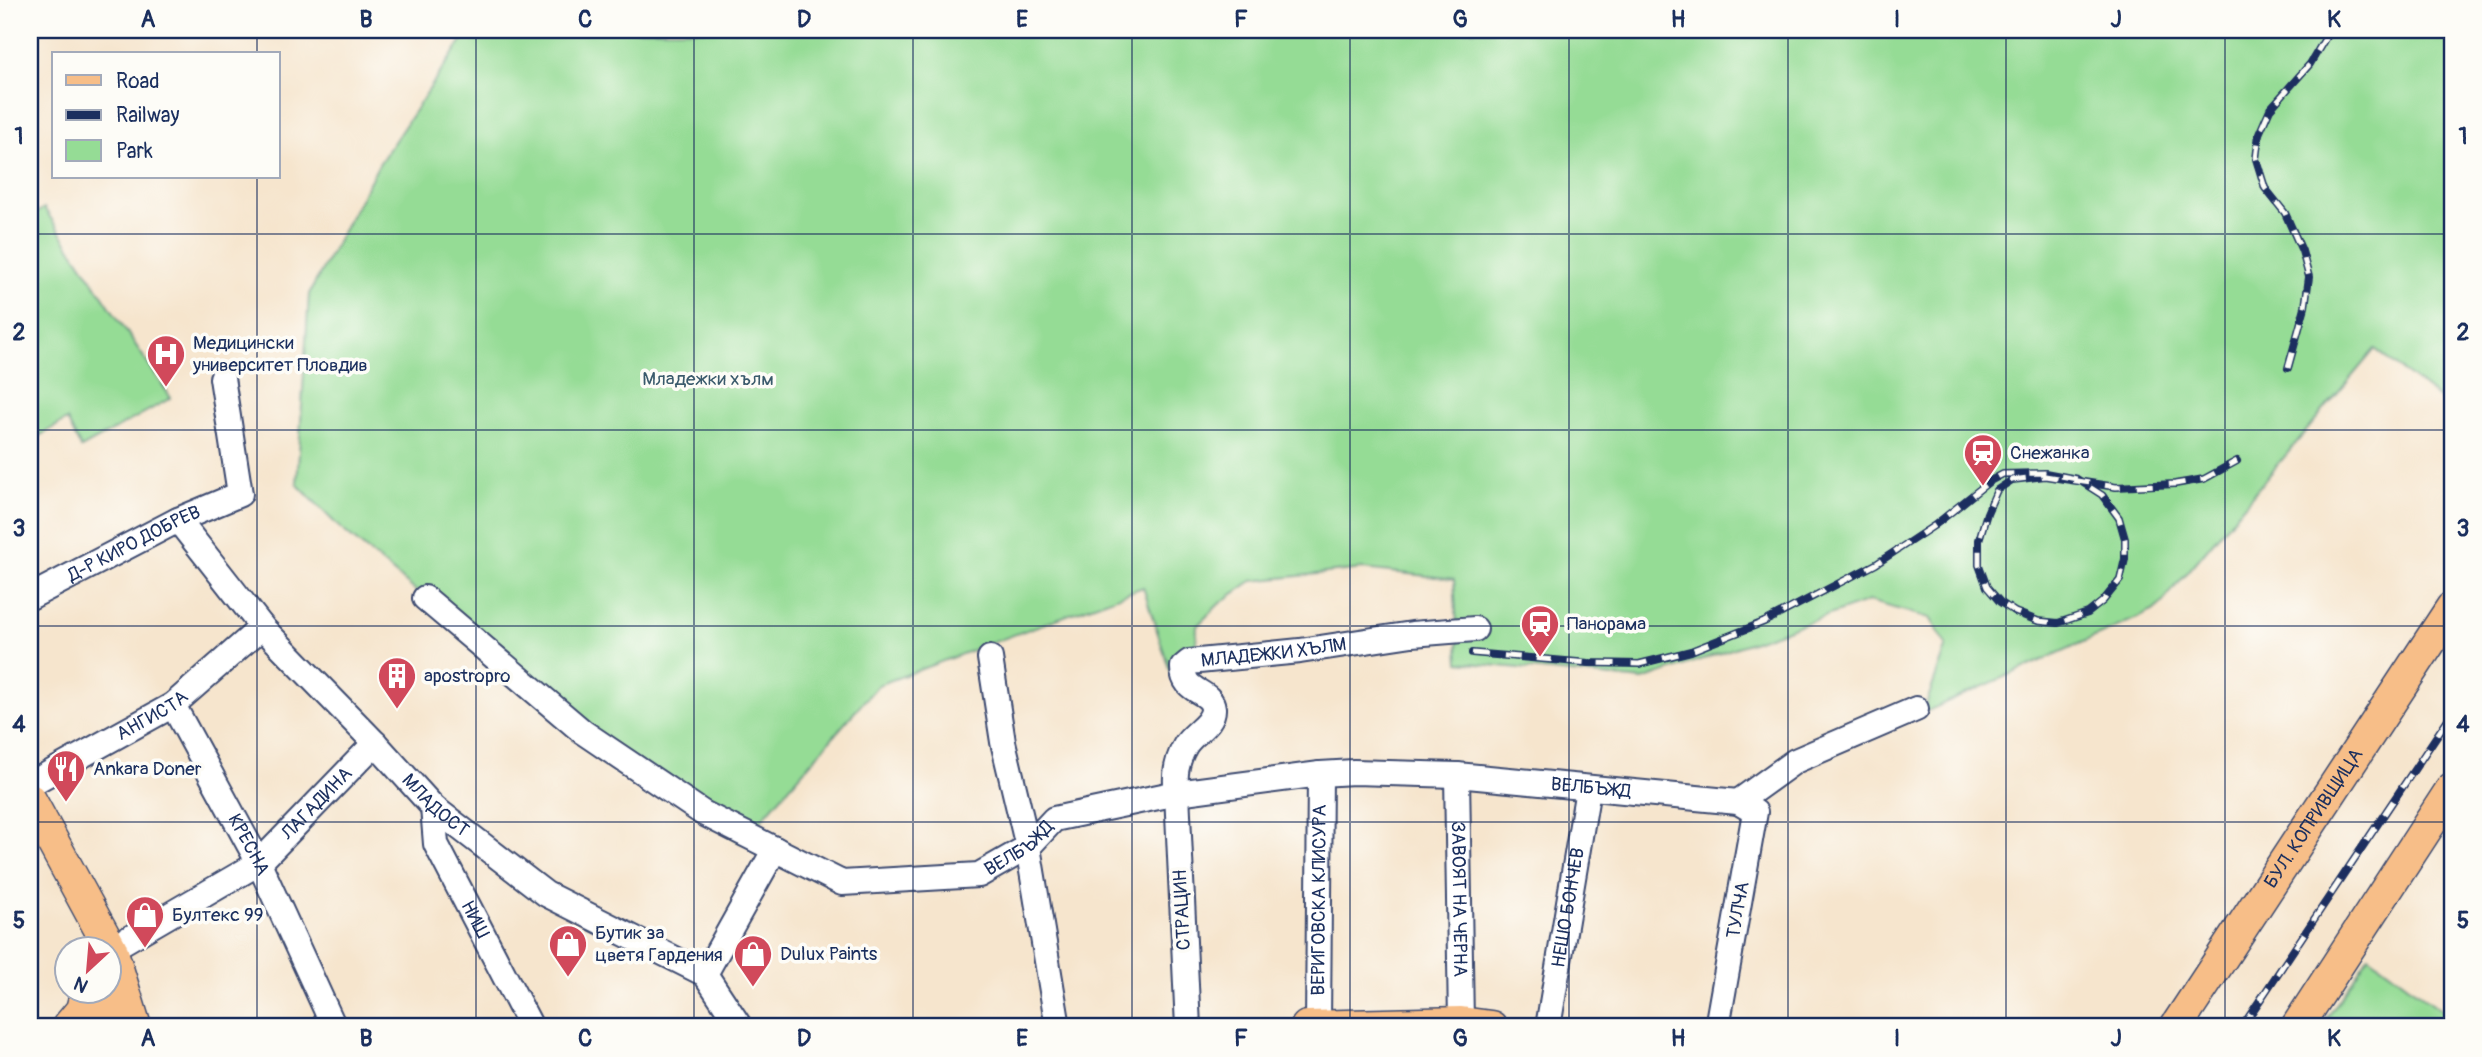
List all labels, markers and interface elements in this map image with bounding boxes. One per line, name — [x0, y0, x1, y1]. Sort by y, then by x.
text: A — [141, 5, 156, 34]
text: B — [359, 5, 373, 34]
text: C — [578, 5, 592, 34]
text: D — [797, 5, 811, 34]
text: E — [1016, 5, 1028, 34]
text: F — [1234, 5, 1248, 34]
text: G — [1452, 5, 1468, 34]
text: H — [1671, 5, 1685, 34]
text: I — [1894, 5, 1900, 34]
text: J — [2110, 5, 2122, 34]
text: K — [2327, 5, 2341, 34]
legend — [52, 52, 280, 178]
text: Road — [116, 68, 160, 95]
text: Railway — [116, 102, 180, 129]
text: 1 — [15, 122, 24, 151]
text: 1 — [2459, 122, 2468, 151]
text: Park — [116, 138, 153, 165]
text: 2 — [13, 318, 26, 347]
text: 2 — [2457, 318, 2470, 347]
place label: Медицински университет Пловдив — [192, 331, 368, 377]
hospital icon: Медицински университет Пловдив — [145, 333, 187, 388]
park label: Младежки хълм — [642, 367, 774, 391]
station icon: Снежанка — [1962, 432, 2004, 487]
place label: Снежанка — [2010, 441, 2090, 465]
street label: Д-Р КИРО ДОБРЕВ — [63, 500, 204, 588]
text: 3 — [13, 514, 25, 543]
text: 3 — [2457, 514, 2469, 543]
station icon: Панорама — [1519, 603, 1561, 658]
place label: Панорама — [1567, 612, 1646, 636]
street label: МЛАДЕЖКИ ХЪЛМ — [1200, 632, 1348, 673]
building icon: apostropro — [376, 655, 418, 710]
place label: apostropro — [424, 664, 511, 688]
street label: АНГИСТА — [112, 685, 193, 746]
text: 4 — [12, 710, 26, 739]
text: 4 — [2456, 710, 2470, 739]
street label: БУЛ. КОПРИВЩИЦА — [2259, 744, 2368, 893]
restaurant icon: Ankara Doner — [45, 748, 87, 803]
place label: Ankara Doner — [93, 757, 202, 781]
street label: ЛАГАДИНА — [275, 762, 357, 846]
street label: МЛАДОСТ — [397, 769, 474, 842]
street label: ВЕЛБЪЖД — [1550, 772, 1633, 804]
street label: ВЕРИГОВСКА КЛИСУРА — [1306, 804, 1332, 996]
street label: КРЕСНА — [223, 810, 275, 879]
street label: ВЕЛБЪЖД — [980, 815, 1059, 881]
street label: ЗАВОЯТ НА ЧЕРНА — [1446, 821, 1472, 977]
street label: НЕШО БОНЧЕВ — [1546, 846, 1590, 969]
street label: СТРАЦИН — [1168, 869, 1196, 951]
street label: ТУЛЧА — [1721, 880, 1755, 940]
shop icon: Бултекс 99 — [124, 894, 166, 949]
street label: НИШ — [455, 897, 495, 943]
place label: Бултекс 99 — [172, 903, 264, 927]
text: 5 — [13, 906, 25, 935]
text: 5 — [2457, 906, 2469, 935]
place label: Бутик за цветя Гардения — [595, 921, 723, 967]
shop icon: Бутик за цветя Гардения — [547, 923, 589, 978]
shop icon: Dulux Paints — [732, 933, 774, 988]
north arrow — [52, 934, 122, 1004]
place label: Dulux Paints — [780, 942, 878, 966]
text: N — [70, 971, 92, 998]
text: A — [141, 1024, 156, 1053]
text: B — [359, 1024, 373, 1053]
text: C — [578, 1024, 592, 1053]
text: D — [797, 1024, 811, 1053]
text: E — [1016, 1024, 1028, 1053]
text: F — [1234, 1024, 1248, 1053]
text: G — [1452, 1024, 1468, 1053]
text: H — [1671, 1024, 1685, 1053]
text: I — [1894, 1024, 1900, 1053]
text: J — [2110, 1024, 2122, 1053]
text: K — [2327, 1024, 2341, 1053]

